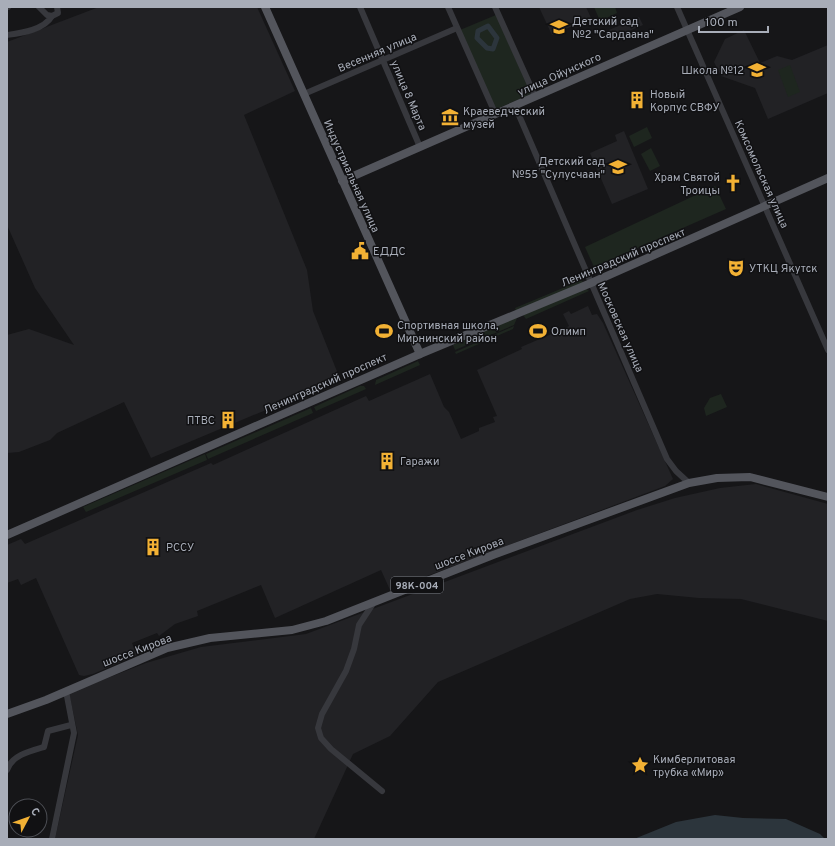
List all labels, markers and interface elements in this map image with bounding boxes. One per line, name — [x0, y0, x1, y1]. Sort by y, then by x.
scale bar — [699, 8, 768, 34]
place label: Детский сад №2 "Сардаана" — [572, 15, 654, 42]
text: 100 m — [705, 15, 738, 31]
school or university icon: Детский сад №2 "Сардаана" — [549, 17, 569, 37]
street label: Весенняя улица — [336, 30, 419, 76]
street label: улица Ойунского — [515, 50, 603, 100]
street label: улица 8 Марта — [387, 58, 429, 133]
school or university icon: Школа №12 — [747, 60, 767, 80]
place label: Школа №12 — [681, 64, 744, 78]
place label: Новый Корпус СВФУ — [650, 88, 720, 115]
building icon: Новый Корпус СВФУ — [627, 90, 647, 110]
place label: Краеведческий музей — [463, 105, 545, 132]
museum icon: Краеведческий музей — [440, 107, 460, 127]
street label: Индустриальная улица — [320, 118, 382, 235]
street label: Комсомольская улица — [731, 118, 791, 231]
place label: Детский сад №55 "Сулусчаан" — [512, 155, 605, 182]
school or university icon: Детский сад №55 "Сулусчаан" — [608, 157, 628, 177]
place label: Храм Святой Троицы — [654, 171, 720, 198]
church icon: Храм Святой Троицы — [723, 173, 743, 193]
street label: Ленинградский проспект — [559, 225, 688, 291]
public building icon: ЕДДС — [350, 241, 370, 261]
place label: ЕДДС — [373, 245, 406, 259]
theatre icon: УТКЦ Якутск — [726, 258, 746, 278]
place label: УТКЦ Якутск — [749, 262, 818, 276]
street label: Московская улица — [594, 280, 646, 375]
place label: Спортивная школа, Мирнинский район — [397, 319, 499, 346]
sports icon: Спортивная школа, Мирнинский район — [374, 321, 394, 341]
sports icon: Олимп — [528, 321, 548, 341]
place label: Олимп — [551, 325, 586, 339]
street label: Ленинградский проспект — [261, 350, 389, 418]
building icon: ПТВС — [218, 410, 238, 430]
place label: ПТВС — [187, 414, 215, 428]
building icon: Гаражи — [377, 451, 397, 471]
place label: Гаражи — [400, 455, 439, 469]
street label: шоссе Кирова — [433, 534, 506, 574]
building icon: РССУ — [143, 537, 163, 557]
place label: РССУ — [166, 541, 194, 555]
road number: 98К-004 — [391, 577, 443, 593]
street label: шоссе Кирова — [101, 631, 174, 671]
place label: Кимберлитовая трубка «Мир» — [653, 753, 736, 780]
place icon: Кимберлитовая трубка «Мир» — [630, 755, 650, 775]
north arrow — [8, 798, 48, 838]
text: С — [27, 805, 42, 819]

